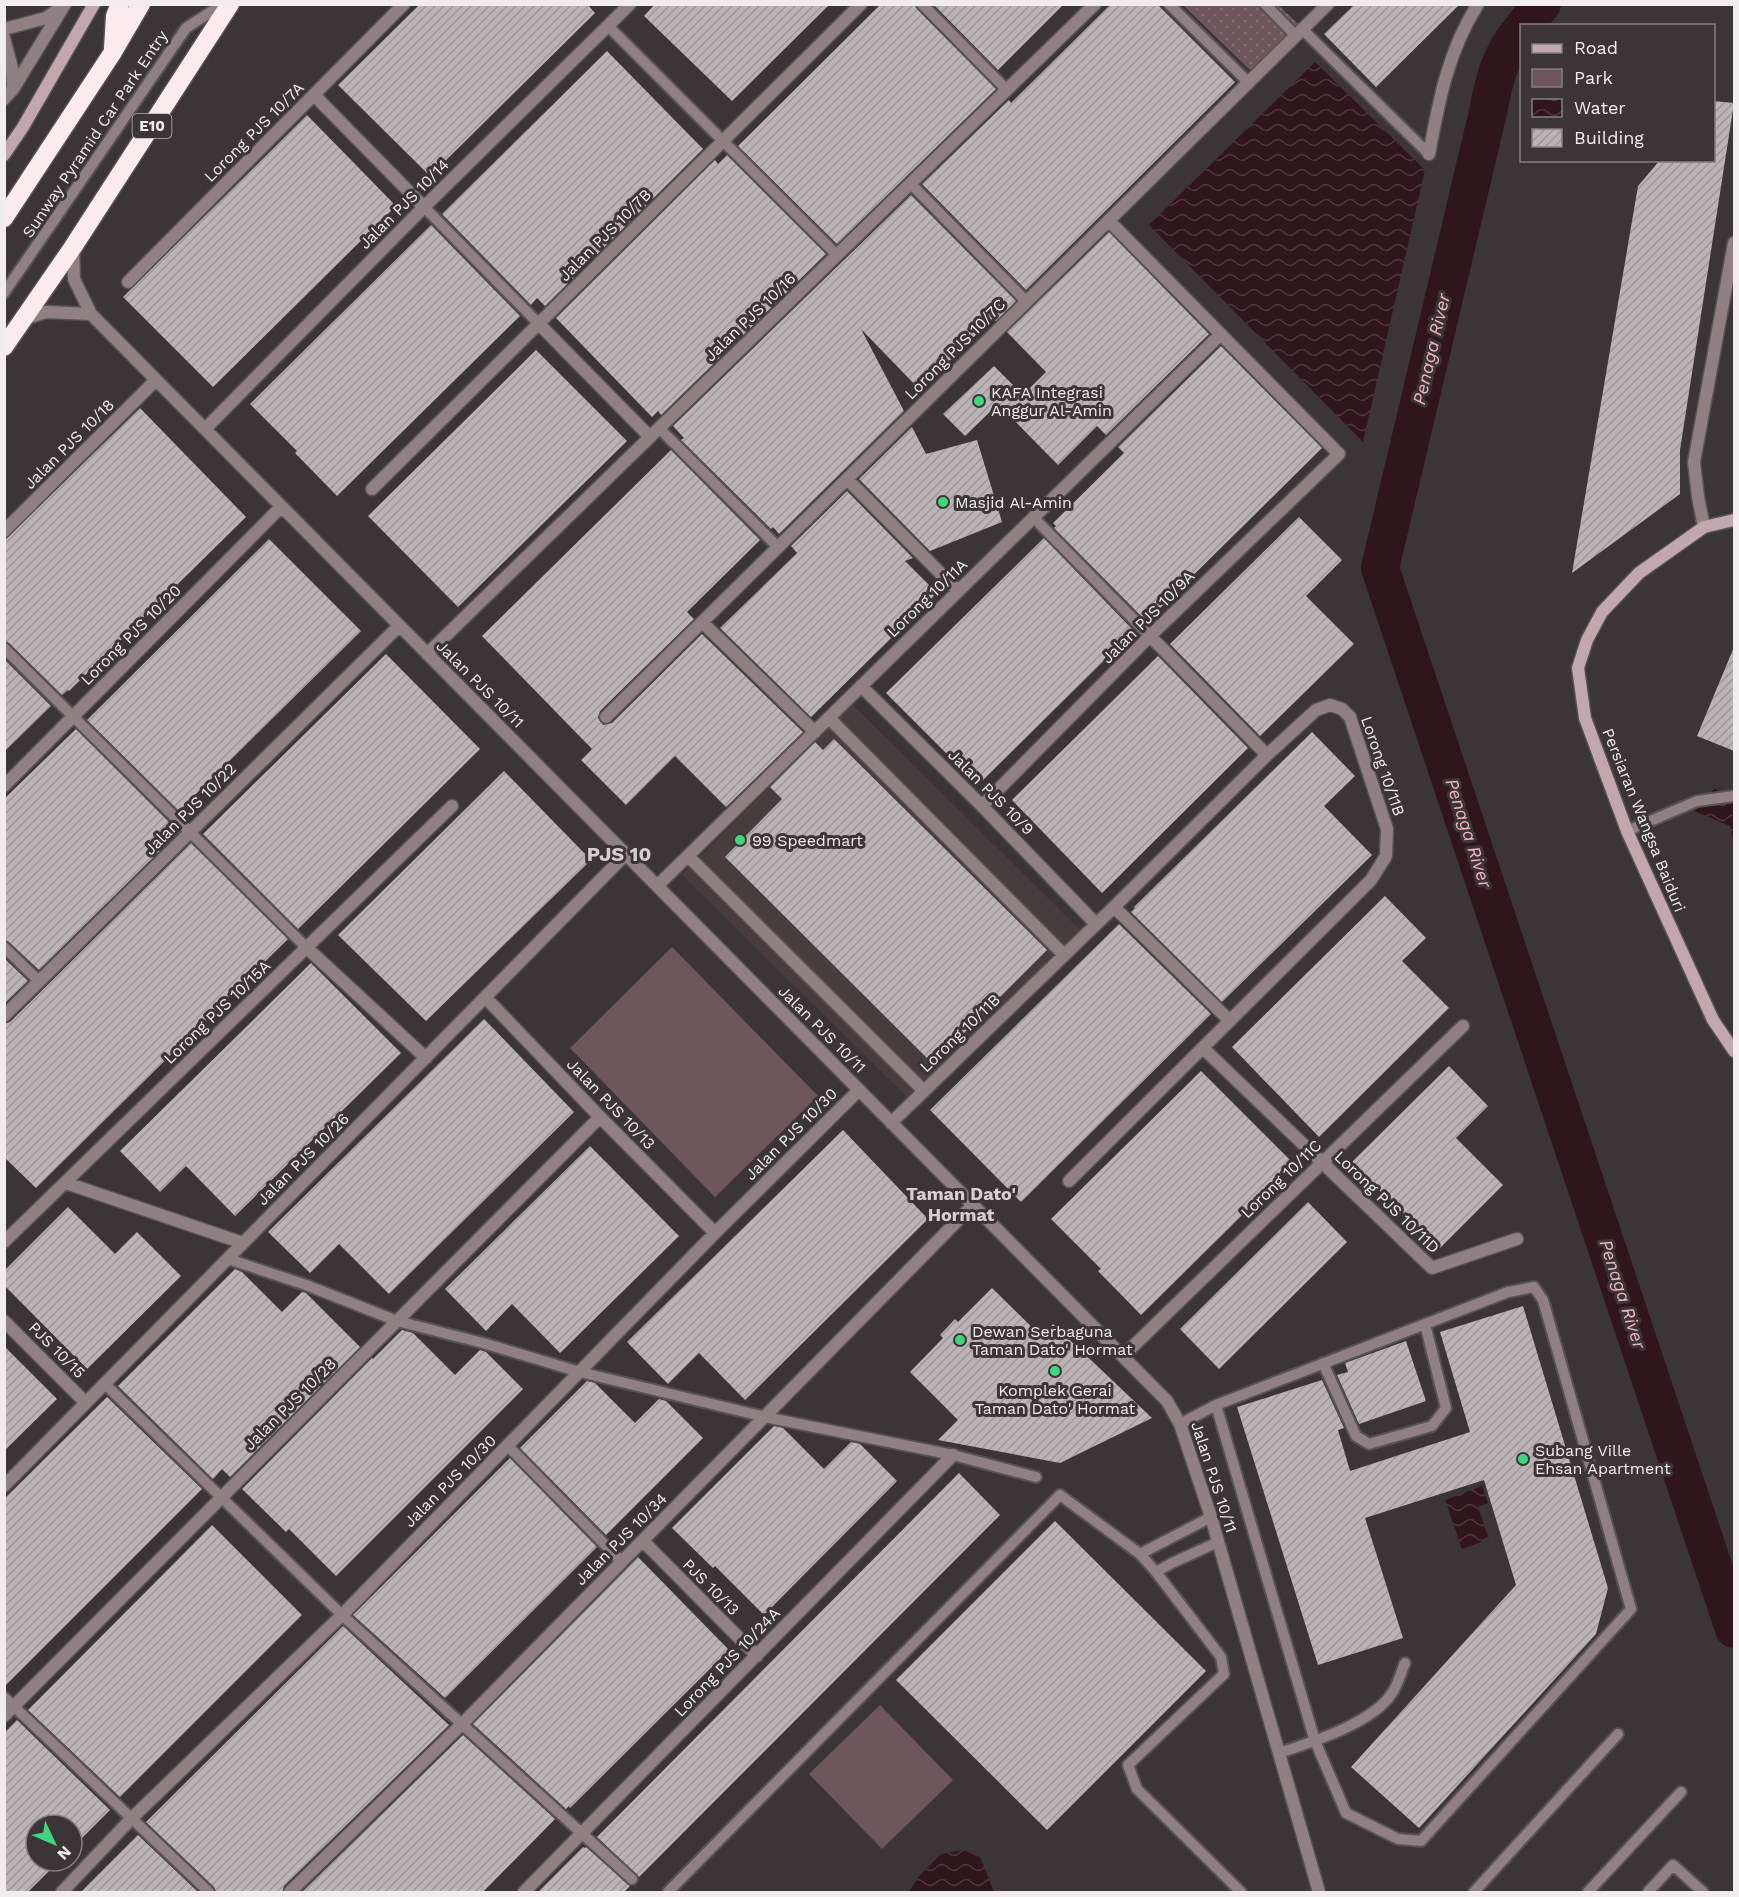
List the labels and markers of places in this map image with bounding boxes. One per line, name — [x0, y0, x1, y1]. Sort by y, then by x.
place label: KAFA Integrasi Anggur Al-Amin — [991, 383, 1112, 420]
marker: KAFA Integrasi Anggur Al-Amin — [972, 394, 986, 408]
place label: Masjid Al-Amin — [955, 493, 1072, 512]
marker: Masjid Al-Amin — [936, 495, 950, 509]
place label: 99 Speedmart — [752, 831, 863, 850]
marker: 99 Speedmart — [733, 833, 747, 847]
place label: Dewan Serbaguna Taman Dato' Hormat — [972, 1322, 1133, 1359]
marker: Dewan Serbaguna Taman Dato' Hormat — [953, 1333, 967, 1347]
marker: Komplek Gerai Taman Dato' Hormat — [1048, 1364, 1062, 1378]
place label: Komplek Gerai Taman Dato' Hormat — [975, 1381, 1136, 1418]
place label: Subang Ville Ehsan Apartment — [1535, 1441, 1671, 1478]
marker: Subang Ville Ehsan Apartment — [1516, 1452, 1530, 1466]

